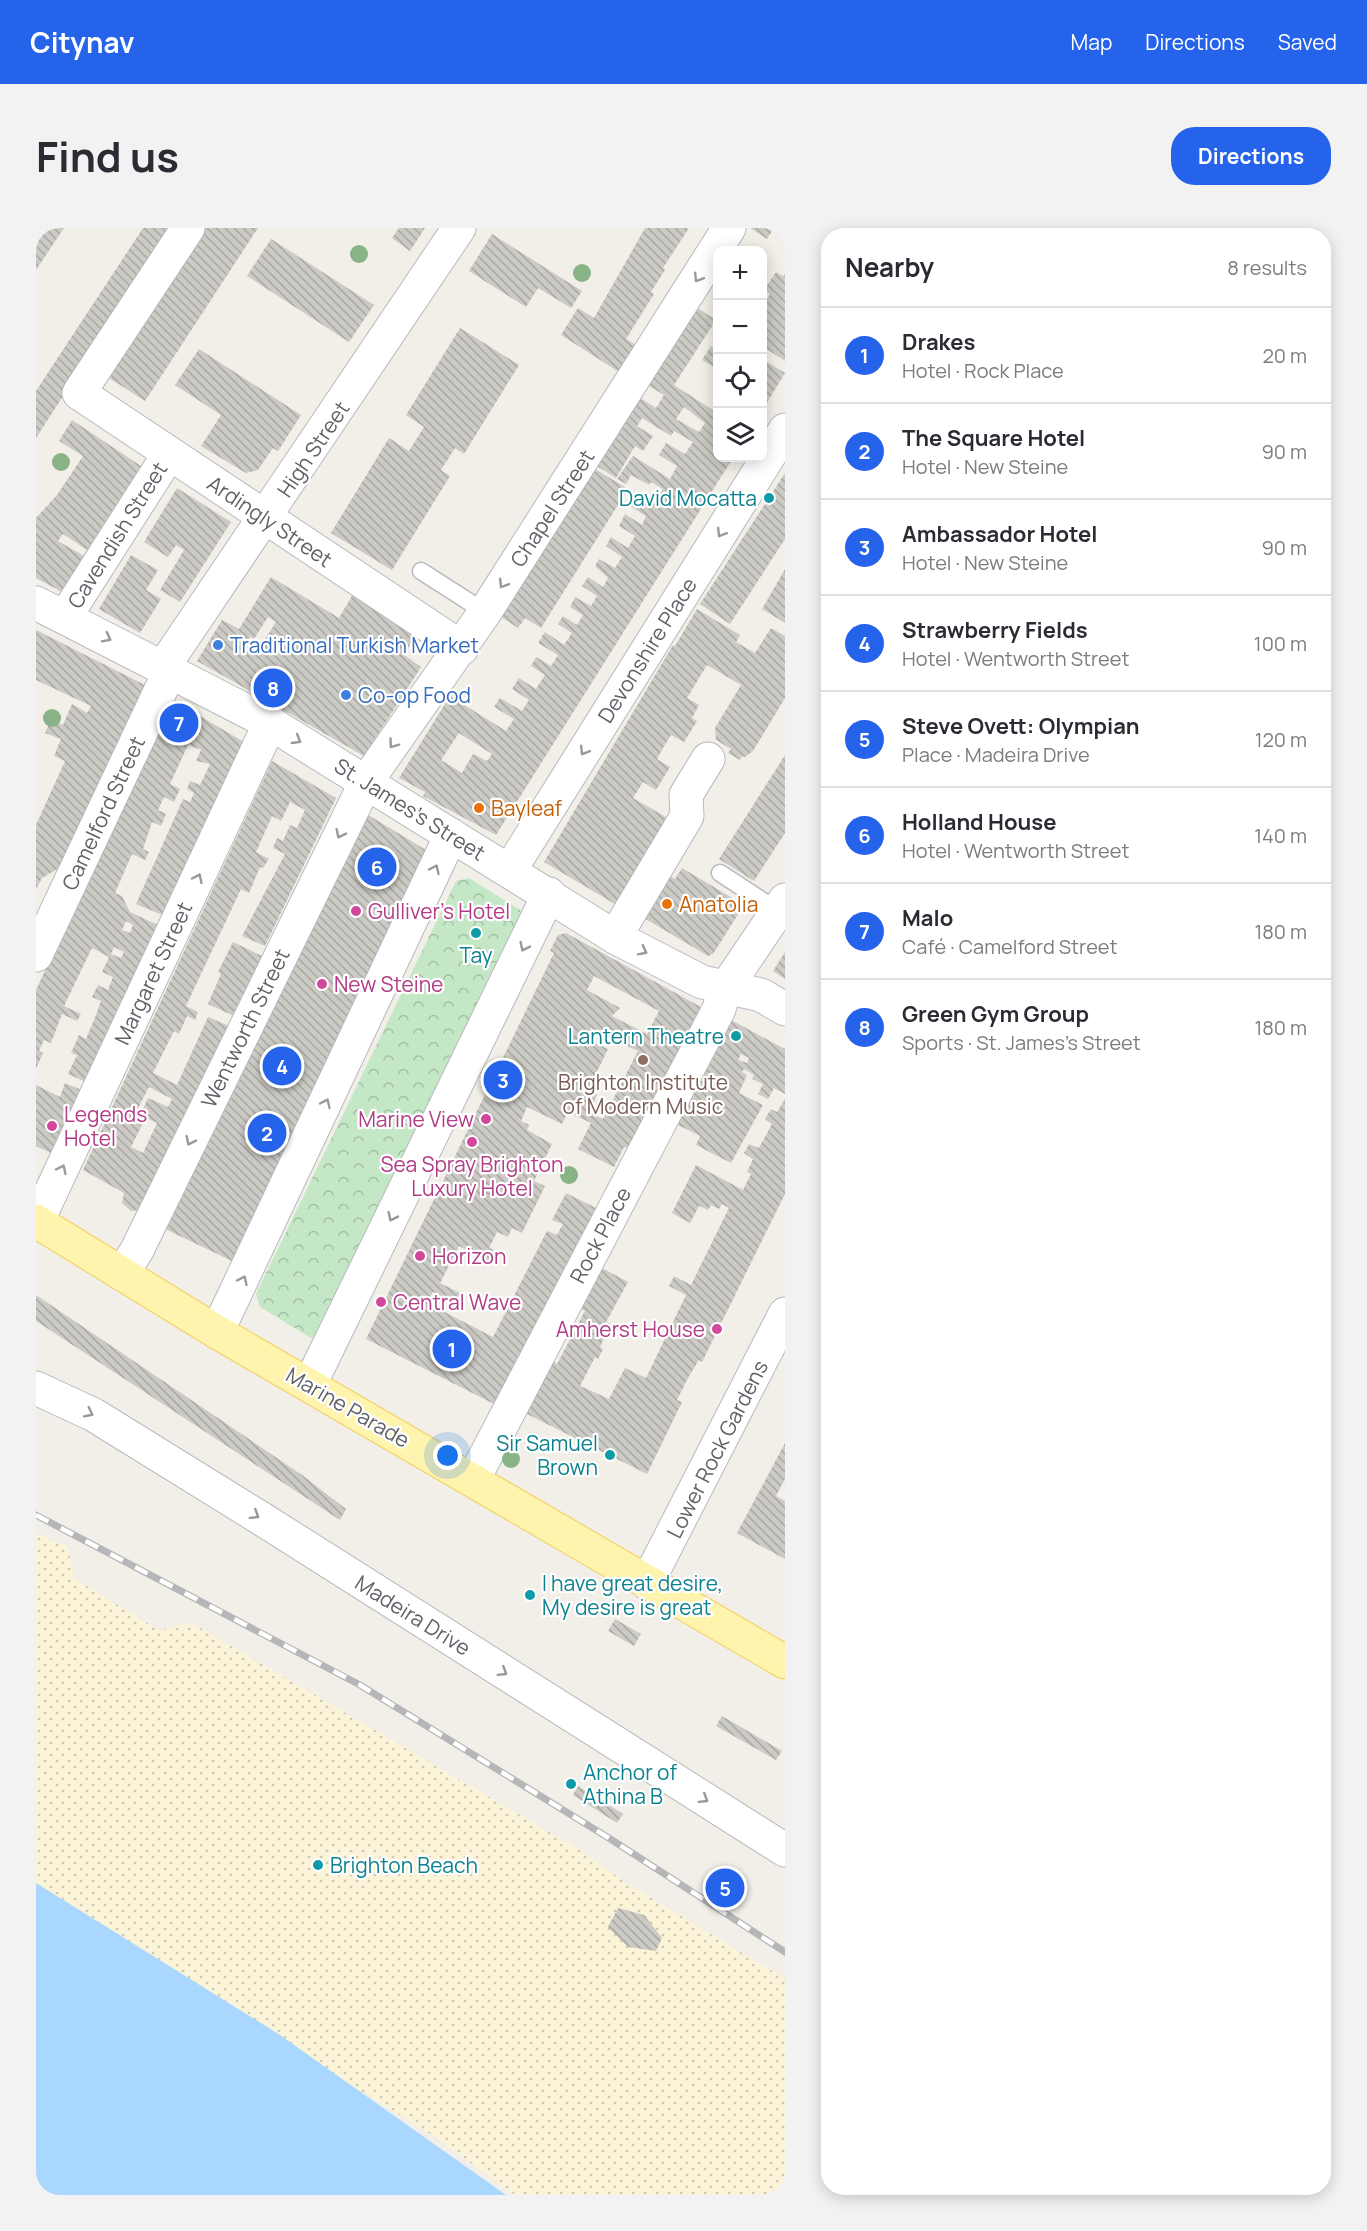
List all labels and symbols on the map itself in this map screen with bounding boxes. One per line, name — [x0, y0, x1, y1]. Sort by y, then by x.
one-way arrow — [694, 272, 706, 282]
street label: High Street — [271, 396, 355, 502]
street label: Chapel Street — [504, 444, 600, 572]
street label: Cavendish Street — [61, 457, 173, 613]
street label: Ardingly Street — [202, 469, 338, 573]
place label: David Mocatta — [619, 484, 757, 512]
marker: David Mocatta — [762, 491, 776, 505]
one-way arrow — [717, 526, 728, 537]
street label: Devonshire Place — [591, 572, 703, 728]
one-way arrow — [499, 578, 511, 588]
one-way arrow — [101, 631, 112, 643]
place label: Traditional Turkish Market — [230, 631, 479, 659]
marker: Traditional Turkish Market — [211, 638, 225, 652]
pin: 8 — [254, 666, 292, 710]
place label: Co-op Food — [358, 681, 471, 709]
marker: Co-op Food — [339, 688, 353, 702]
pin: 7 — [160, 700, 198, 746]
street label: Camelford Street — [55, 732, 151, 894]
one-way arrow — [291, 733, 301, 745]
one-way arrow — [389, 738, 400, 749]
one-way arrow — [580, 745, 591, 756]
street label: St. James's Street — [329, 751, 491, 867]
place label: Bayleaf — [491, 794, 563, 822]
marker: Bayleaf — [472, 801, 486, 815]
one-way arrow — [336, 828, 347, 839]
pin: 6 — [358, 844, 396, 890]
one-way arrow — [428, 865, 440, 876]
one-way arrow — [190, 873, 202, 884]
place label: Anatolia — [679, 890, 758, 918]
street label: Margaret Street — [108, 897, 198, 1049]
place label: Gulliver's Hotel — [368, 897, 510, 925]
marker: Anatolia — [660, 897, 674, 911]
marker: Gulliver's Hotel — [349, 904, 363, 918]
marker: Tay — [469, 926, 483, 940]
one-way arrow — [519, 940, 531, 951]
place label: Tay — [459, 941, 493, 969]
street label: Wentworth Street — [194, 944, 296, 1112]
one-way arrow — [637, 944, 648, 956]
place label: New Steine — [334, 970, 443, 998]
marker: New Steine — [315, 977, 329, 991]
place label: Lantern Theatre — [568, 1022, 724, 1050]
marker: Lantern Theatre — [729, 1029, 743, 1043]
pin: 4 — [262, 1044, 302, 1088]
marker: Brighton Institute of Modern Music — [636, 1053, 650, 1067]
pin: 3 — [484, 1058, 522, 1102]
place label: Brighton Institute of Modern Music — [558, 1068, 728, 1120]
one-way arrow — [318, 1098, 330, 1109]
place label: Legends Hotel — [64, 1100, 147, 1152]
place label: Marine View — [358, 1105, 474, 1133]
pin: 2 — [248, 1110, 286, 1156]
marker: Marine View — [479, 1112, 493, 1126]
marker: Legends Hotel — [45, 1119, 59, 1133]
one-way arrow — [186, 1135, 197, 1146]
marker: Sea Spray Brighton Luxury Hotel — [465, 1135, 479, 1149]
place label: Sea Spray Brighton Luxury Hotel — [381, 1150, 563, 1202]
one-way arrow — [55, 1164, 67, 1175]
street label: Rock Place — [563, 1182, 637, 1288]
one-way arrow — [388, 1210, 400, 1221]
place label: Horizon — [432, 1242, 506, 1270]
marker: Horizon — [413, 1249, 427, 1263]
one-way arrow — [235, 1275, 247, 1286]
place label: Central Wave — [393, 1288, 521, 1316]
marker: Central Wave — [374, 1295, 388, 1309]
place label: Amherst House — [556, 1315, 705, 1343]
marker: Amherst House — [710, 1322, 724, 1336]
pin: 1 — [432, 1326, 472, 1372]
street label: Lower Rock Gardens — [660, 1355, 774, 1543]
street label: Marine Parade — [281, 1360, 415, 1454]
one-way arrow — [82, 1406, 93, 1417]
place label: Sir Samuel Brown — [496, 1429, 598, 1481]
your location — [433, 1441, 462, 1470]
marker: Sir Samuel Brown — [603, 1448, 617, 1462]
one-way arrow — [249, 1507, 259, 1519]
street label: Madeira Drive — [350, 1568, 476, 1662]
place label: I have great desire, My desire is great — [542, 1569, 723, 1621]
marker: I have great desire, My desire is great — [523, 1588, 537, 1602]
one-way arrow — [497, 1664, 507, 1676]
place label: Anchor of Athina B — [583, 1758, 677, 1810]
marker: Anchor of Athina B — [564, 1777, 578, 1791]
one-way arrow — [697, 1791, 708, 1802]
place label: Brighton Beach — [330, 1851, 478, 1879]
marker: Brighton Beach — [311, 1858, 325, 1872]
pin: 5 — [706, 1866, 744, 1910]

